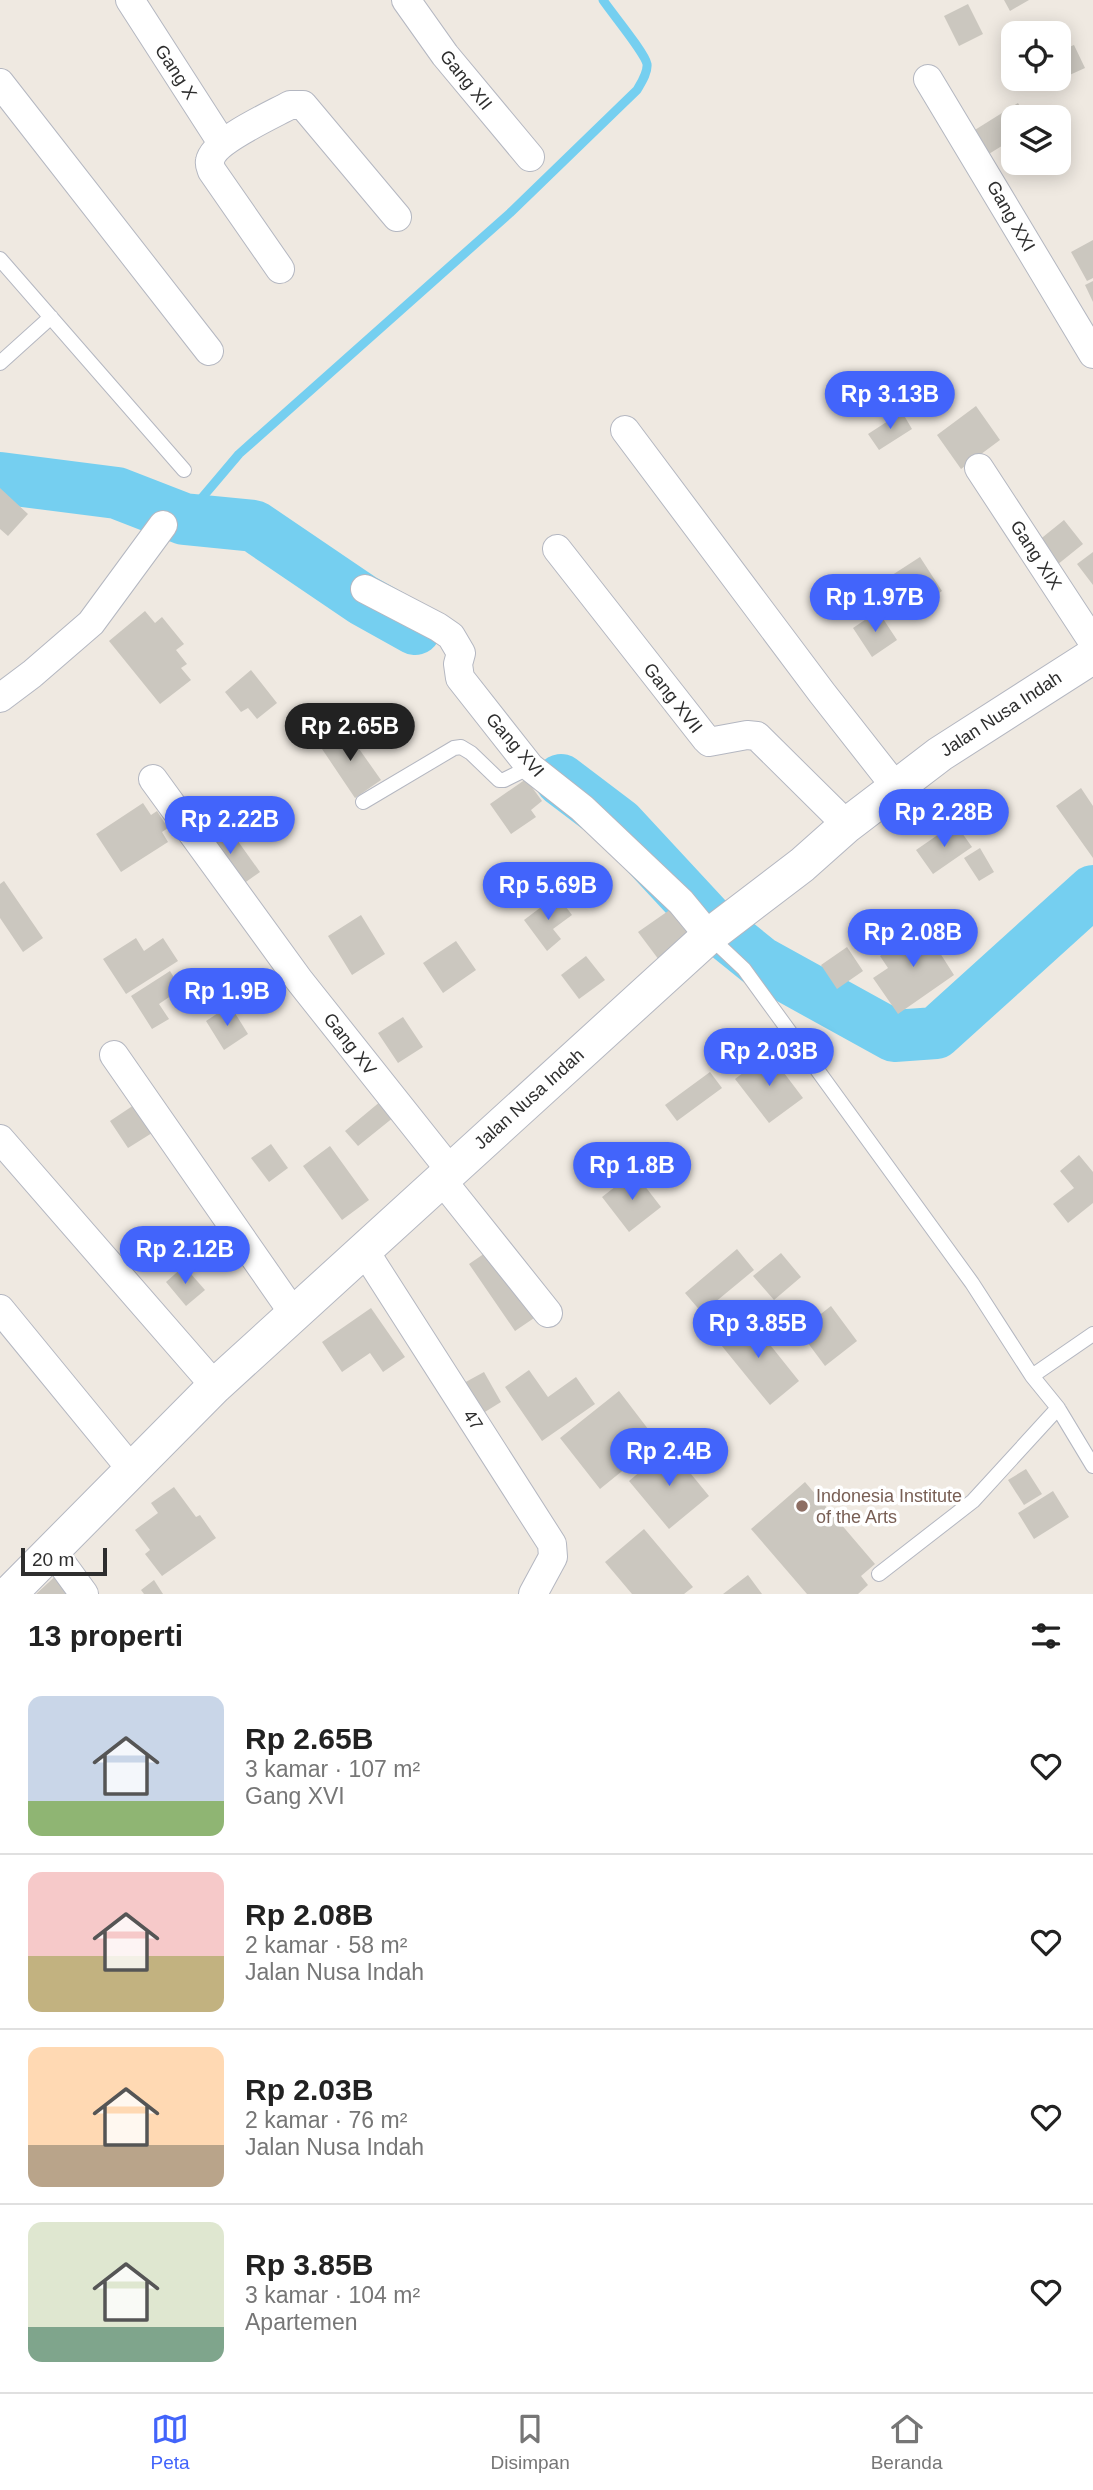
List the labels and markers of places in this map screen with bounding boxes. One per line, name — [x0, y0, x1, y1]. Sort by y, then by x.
pin: Rp 3.13B — [818, 372, 962, 431]
pin: Rp 1.97B — [803, 574, 947, 634]
pin: Rp 2.65B — [278, 704, 422, 763]
pin: Rp 2.28B — [872, 790, 1016, 849]
pin: Rp 2.22B — [158, 796, 302, 856]
pin: Rp 5.69B — [476, 862, 620, 922]
pin: Rp 2.08B — [841, 909, 985, 969]
pin: Rp 1.9B — [162, 968, 292, 1028]
pin: Rp 2.03B — [697, 1028, 841, 1088]
pin: Rp 1.8B — [567, 1142, 697, 1202]
pin: Rp 2.12B — [113, 1226, 257, 1286]
pin: Rp 3.85B — [686, 1300, 830, 1360]
pin: Rp 2.4B — [604, 1428, 734, 1488]
place label: Indonesia Institute of the Arts — [816, 1486, 962, 1527]
marker: Indonesia Institute of the Arts — [794, 1498, 810, 1514]

